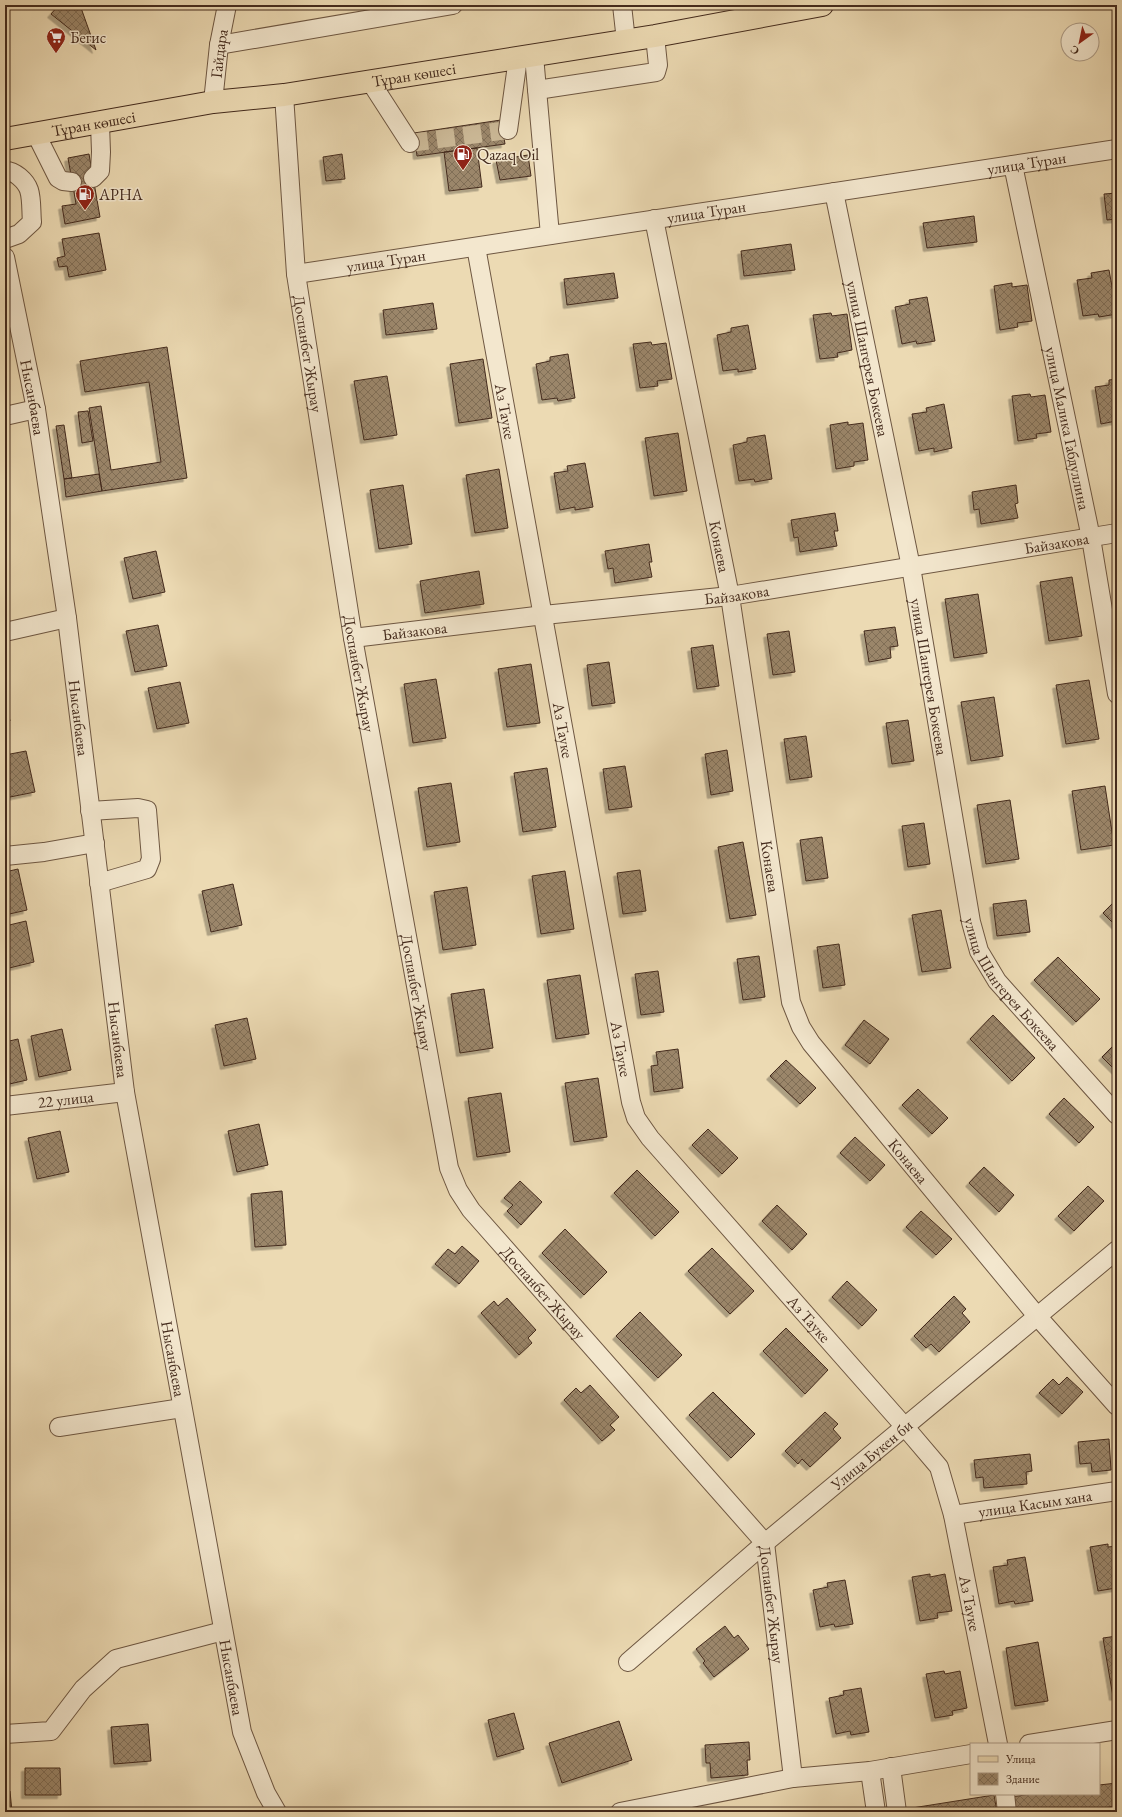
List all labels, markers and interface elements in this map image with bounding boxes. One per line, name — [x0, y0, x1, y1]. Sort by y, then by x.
north arrow — [1060, 22, 1100, 62]
supermarket icon: Бегис — [45, 26, 67, 54]
street label: Гайдара — [205, 26, 233, 79]
place label: Бегис — [70, 27, 106, 48]
text: С — [1067, 42, 1082, 58]
street label: Тұран көшесі — [370, 57, 457, 91]
street label: Тұран көшесі — [50, 105, 137, 141]
fuel station icon: Qazaq Oil — [452, 143, 474, 171]
place label: Qazaq Oil — [477, 144, 539, 165]
street label: улица Туран — [986, 146, 1067, 179]
fuel station icon: АРНА — [74, 183, 96, 211]
place label: АРНА — [98, 184, 144, 205]
street label: улица Туран — [665, 195, 747, 228]
street label: улица Туран — [345, 244, 427, 277]
street label: улица Шангерея Бокеева — [842, 279, 895, 439]
street label: Доспанбет Жырау — [289, 293, 328, 415]
street label: улица Малика Габдуллина — [1041, 345, 1096, 513]
street label: Нысанбаева — [16, 357, 50, 437]
street label: Аз Тауке — [490, 381, 521, 441]
street label: Конаева — [705, 519, 736, 575]
street label: Байзакова — [1022, 527, 1091, 558]
street label: Байзакова — [703, 579, 771, 609]
street label: улица Шангерея Бокеева — [906, 597, 953, 757]
street label: Доспанбет Жырау — [339, 614, 381, 735]
street label: Байзакова — [381, 616, 449, 645]
street label: Нысанбаева — [64, 678, 94, 758]
street label: Аз Тауке — [548, 700, 579, 760]
street label: Конаева — [756, 839, 785, 894]
street label: улица Шангерея Бокеева — [960, 916, 1065, 1055]
street label: Доспанбет Жырау — [396, 932, 438, 1054]
street label: Нысанбаева — [103, 1000, 134, 1079]
street label: Аз Тауке — [606, 1018, 637, 1078]
street label: 22 улица — [37, 1085, 95, 1113]
street label: Конаева — [884, 1134, 934, 1188]
street label: Доспанбет Жырау — [497, 1241, 592, 1345]
street label: Аз Тауке — [782, 1290, 836, 1347]
street label: Нысанбаева — [157, 1319, 191, 1399]
street label: Улица Букен би — [825, 1414, 917, 1495]
street label: улица Касым хана — [977, 1484, 1094, 1522]
street label: Доспанбет Жырау — [755, 1544, 790, 1665]
street label: Аз Тауке — [954, 1573, 986, 1633]
street label: Нысанбаева — [215, 1638, 249, 1718]
legend — [970, 1743, 1100, 1795]
text: Улица — [1005, 1751, 1036, 1767]
text: Здание — [1006, 1771, 1040, 1787]

